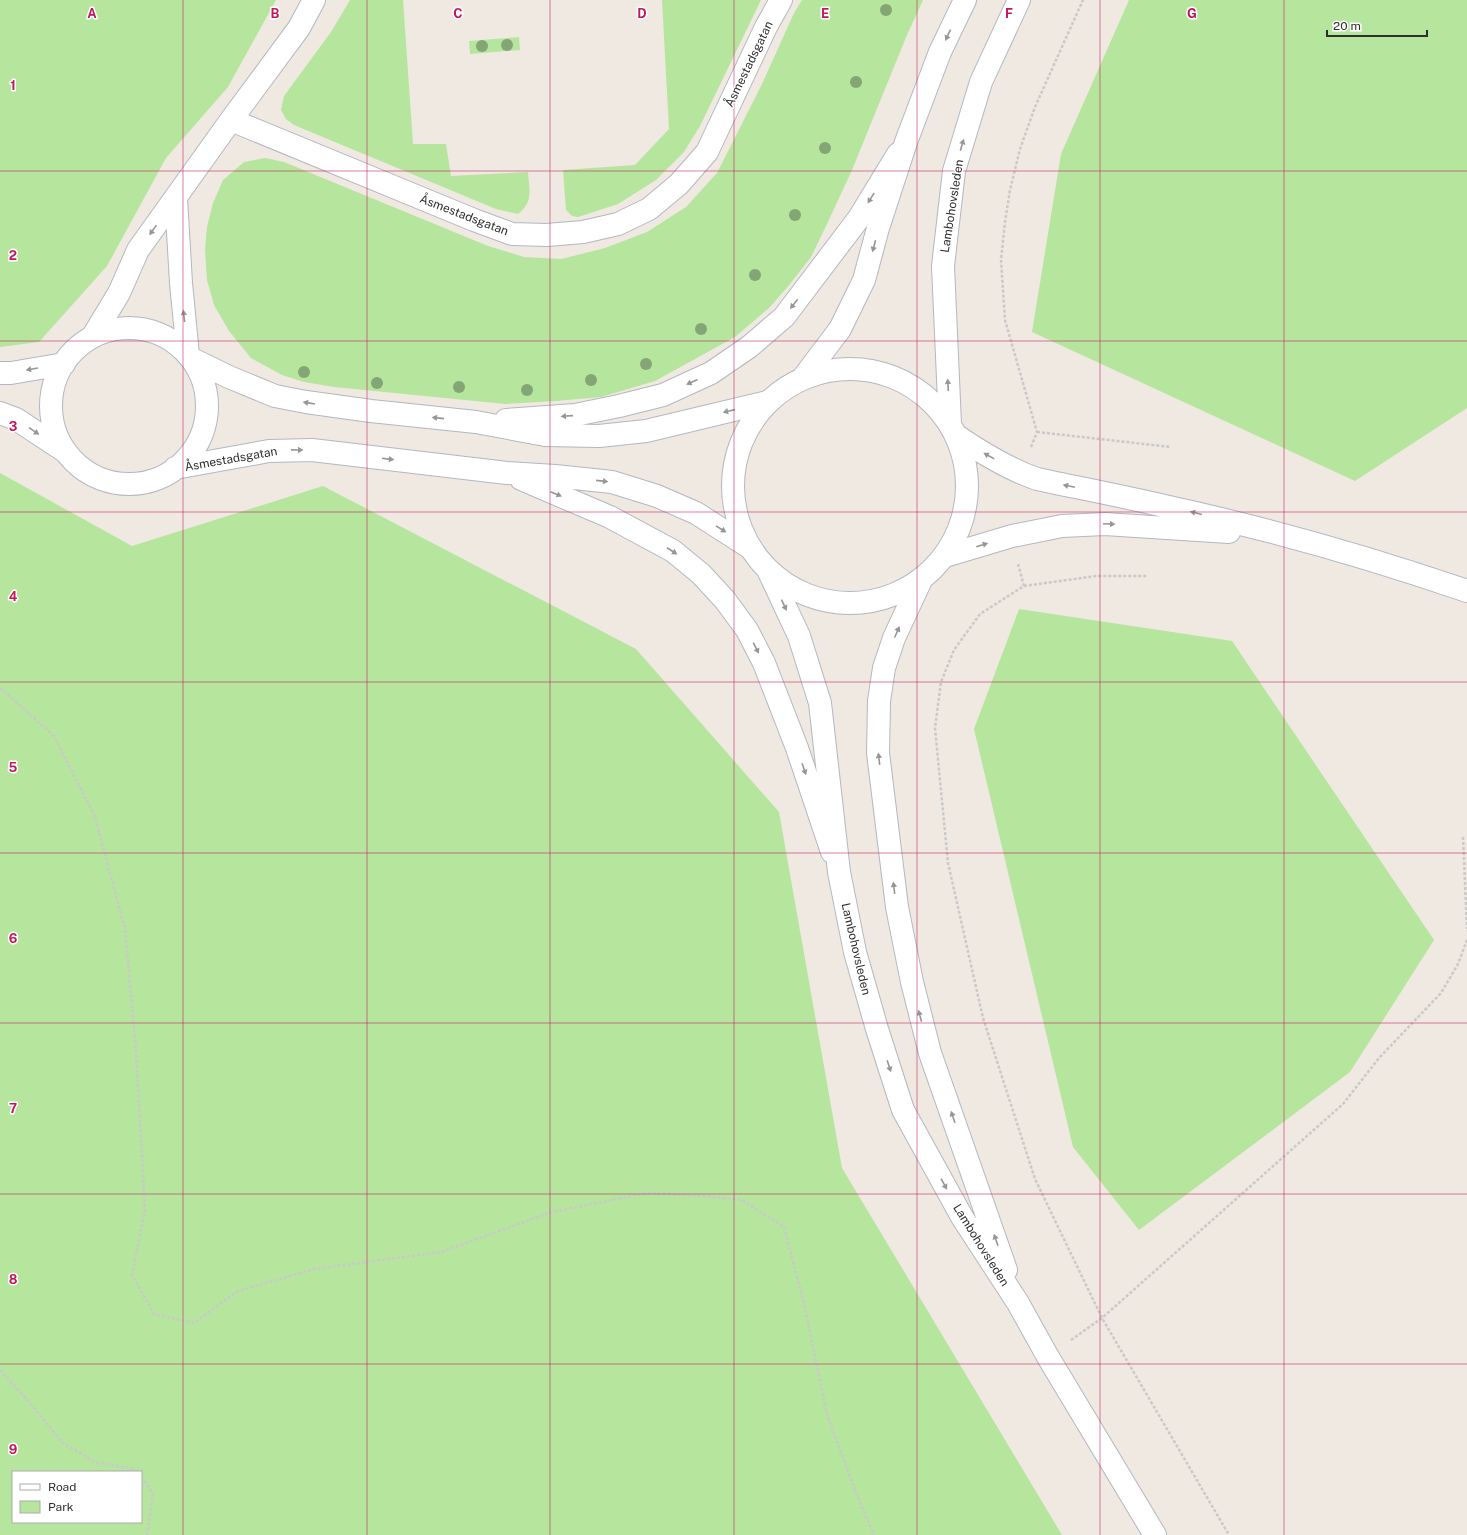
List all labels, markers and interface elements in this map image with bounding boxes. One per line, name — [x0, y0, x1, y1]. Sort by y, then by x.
text: A — [87, 6, 97, 21]
text: B — [271, 6, 280, 21]
text: C — [453, 6, 463, 21]
text: D — [637, 6, 647, 21]
text: E — [821, 6, 829, 21]
text: F — [1005, 6, 1013, 21]
text: G — [1187, 6, 1197, 21]
scale bar — [1327, 12, 1427, 38]
street label: Åsmestadsgatan — [722, 19, 776, 109]
text: 20 m — [1333, 19, 1361, 33]
one-way arrow — [945, 30, 951, 41]
text: 1 — [10, 78, 16, 93]
one-way arrow — [959, 138, 965, 150]
street label: Lambohovsleden — [938, 158, 966, 254]
street label: Åsmestadsgatan — [418, 192, 510, 238]
one-way arrow — [867, 193, 874, 204]
one-way arrow — [149, 225, 157, 235]
one-way arrow — [870, 239, 876, 252]
text: 2 — [9, 248, 17, 263]
one-way arrow — [790, 298, 798, 309]
one-way arrow — [181, 310, 188, 322]
one-way arrow — [26, 367, 38, 373]
one-way arrow — [686, 379, 697, 385]
one-way arrow — [944, 379, 951, 391]
one-way arrow — [302, 399, 315, 405]
one-way arrow — [723, 408, 735, 414]
one-way arrow — [561, 412, 573, 419]
one-way arrow — [432, 415, 444, 421]
text: 3 — [9, 419, 18, 434]
one-way arrow — [29, 427, 40, 435]
street label: Åsmestadsgatan — [184, 444, 278, 474]
one-way arrow — [291, 447, 304, 453]
one-way arrow — [983, 453, 995, 459]
one-way arrow — [382, 456, 394, 462]
one-way arrow — [596, 478, 608, 484]
one-way arrow — [1063, 482, 1075, 488]
one-way arrow — [550, 491, 561, 497]
one-way arrow — [1189, 510, 1202, 516]
one-way arrow — [1103, 521, 1116, 527]
one-way arrow — [716, 525, 726, 533]
one-way arrow — [976, 542, 988, 548]
one-way arrow — [667, 547, 678, 555]
text: 4 — [9, 589, 18, 604]
one-way arrow — [781, 600, 787, 611]
one-way arrow — [894, 626, 900, 638]
one-way arrow — [753, 643, 759, 654]
one-way arrow — [876, 753, 882, 765]
text: 5 — [9, 760, 18, 775]
one-way arrow — [801, 764, 807, 776]
one-way arrow — [891, 882, 898, 894]
street label: Lambohovsleden — [839, 901, 873, 997]
text: 6 — [9, 931, 18, 946]
one-way arrow — [917, 1009, 923, 1022]
one-way arrow — [886, 1061, 892, 1073]
text: 7 — [9, 1101, 17, 1116]
one-way arrow — [949, 1111, 955, 1123]
one-way arrow — [940, 1178, 947, 1189]
street label: Lambohovsleden — [950, 1201, 1012, 1289]
one-way arrow — [992, 1233, 998, 1245]
text: 8 — [9, 1272, 18, 1287]
text: 9 — [9, 1442, 17, 1457]
legend — [12, 1471, 142, 1523]
text: Road — [48, 1480, 76, 1494]
text: Park — [48, 1500, 74, 1514]

